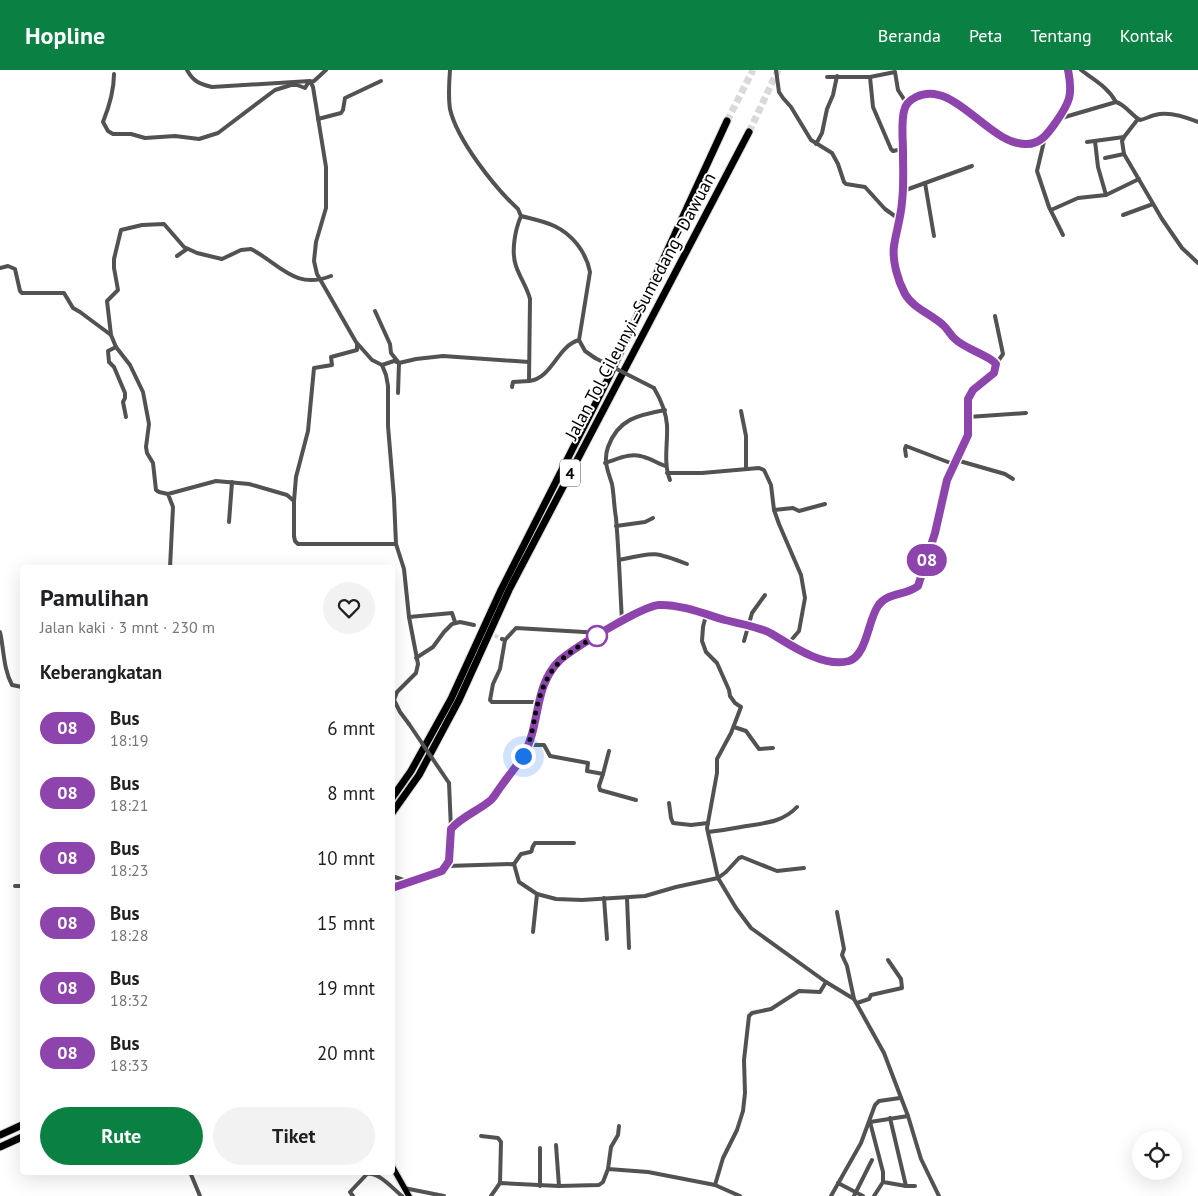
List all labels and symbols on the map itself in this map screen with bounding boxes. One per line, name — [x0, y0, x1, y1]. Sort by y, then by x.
street label: Jalan Tol Cileunyi–Sumedang–Dawuan — [559, 168, 720, 444]
road number: 4 — [560, 459, 580, 486]
line badge: 08 — [904, 544, 950, 576]
unlabelled marker — [586, 625, 608, 647]
your location — [511, 744, 536, 769]

